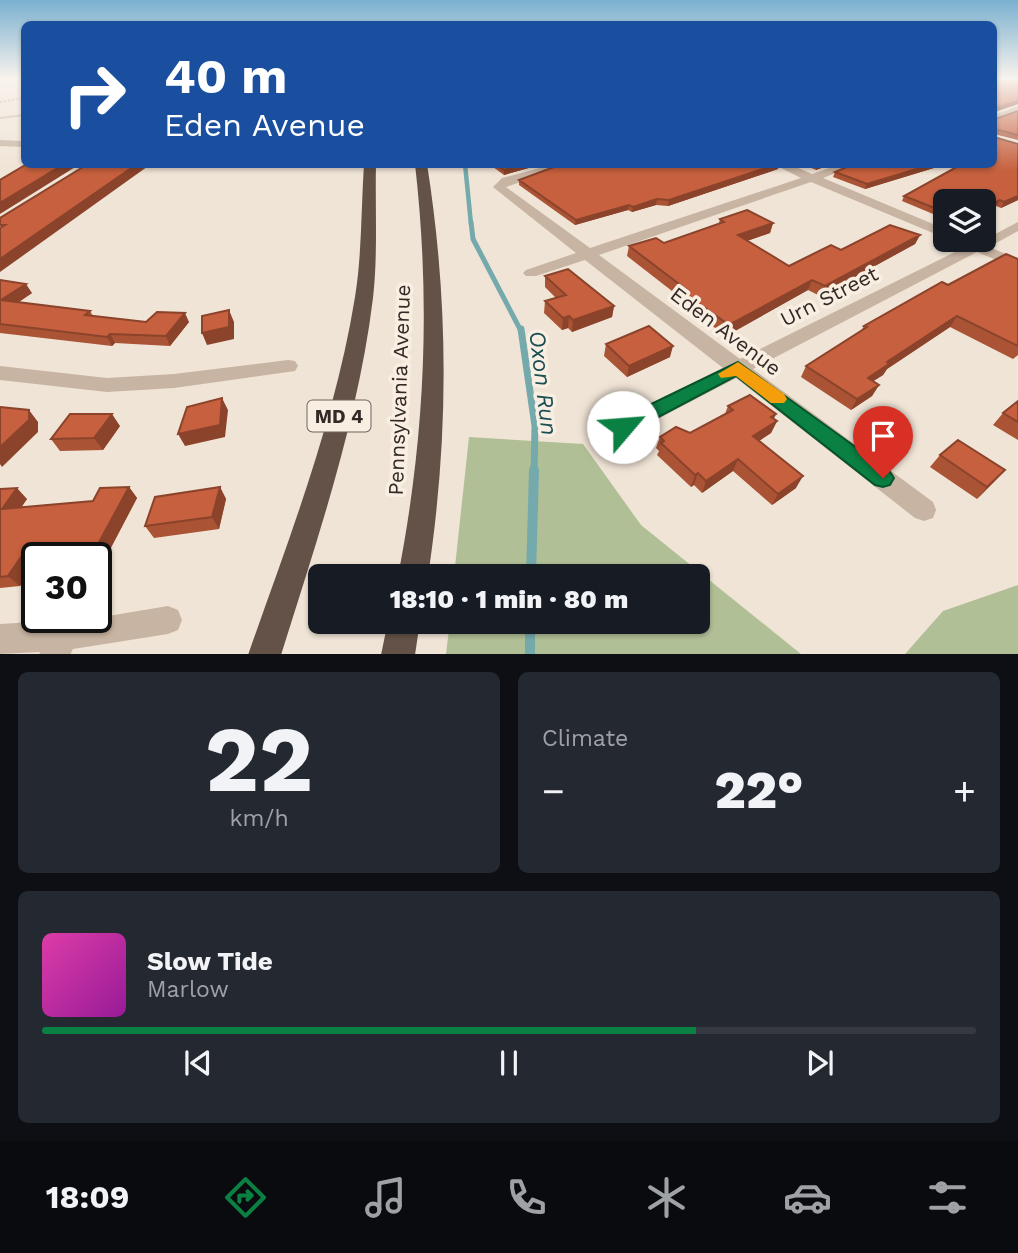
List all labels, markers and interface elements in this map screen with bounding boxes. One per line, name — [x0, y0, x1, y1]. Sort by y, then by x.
text: 40 m — [164, 47, 287, 105]
icon: right — [49, 49, 140, 140]
text: Eden Avenue — [164, 106, 365, 144]
map controls — [933, 189, 996, 252]
button: layers — [933, 189, 996, 252]
street label: Urn Street — [776, 261, 882, 331]
street label: Eden Avenue — [666, 281, 786, 381]
street label: Pennsylvania Avenue — [383, 284, 415, 496]
water label: Oxon Run — [523, 329, 563, 437]
position arrow — [586, 390, 660, 464]
road number: MD 4 — [308, 400, 370, 432]
pin — [853, 406, 913, 478]
icon: arrive — [864, 417, 902, 455]
speed limit sign: 30 — [21, 542, 112, 633]
text: 18:10 · 1 min · 80 m — [390, 584, 628, 614]
text: 22 — [205, 706, 313, 813]
text: Climate — [542, 725, 628, 752]
text: 22° — [715, 760, 803, 821]
text: − — [542, 769, 565, 813]
text: + — [953, 769, 976, 813]
text: km/h — [229, 805, 289, 832]
text: Slow Tide — [147, 946, 273, 976]
text: Marlow — [147, 976, 229, 1003]
icon: previous — [179, 1044, 217, 1082]
icon: pause — [490, 1044, 528, 1082]
icon: next — [801, 1044, 839, 1082]
icon: directions — [221, 1173, 270, 1222]
icon: music — [361, 1173, 410, 1222]
icon: phone — [502, 1173, 551, 1222]
icon: climate — [642, 1173, 691, 1222]
icon: car — [783, 1173, 832, 1222]
icon: filters — [923, 1173, 972, 1222]
text: 18:09 — [46, 1178, 130, 1216]

